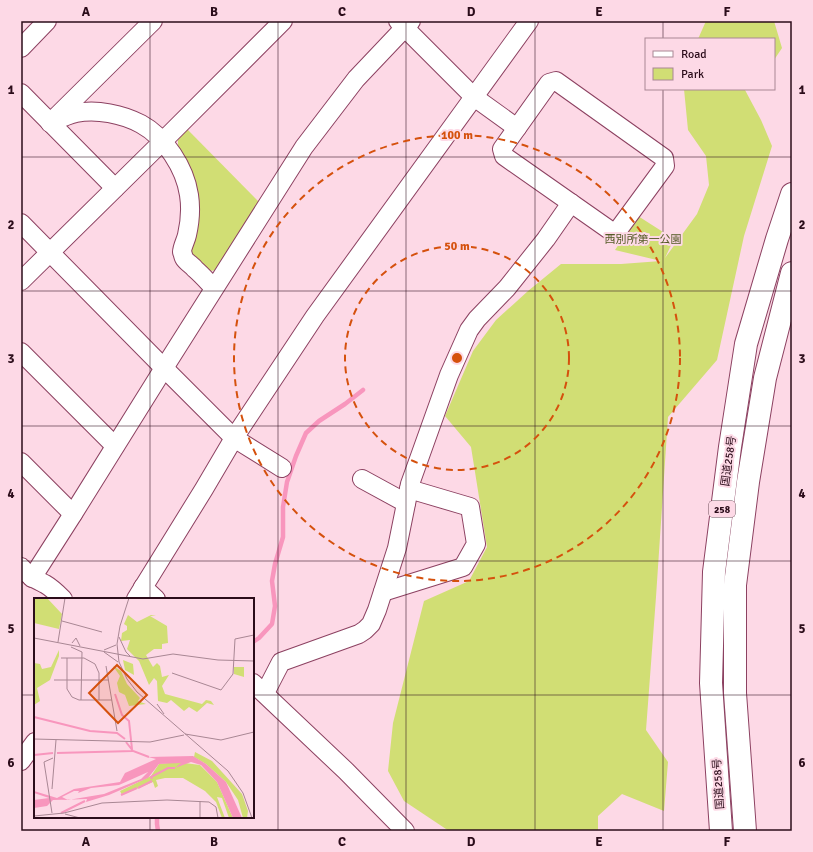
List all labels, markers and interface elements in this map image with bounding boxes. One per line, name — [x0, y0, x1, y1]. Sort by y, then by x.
text: A — [82, 4, 91, 20]
text: B — [210, 4, 218, 20]
text: C — [338, 4, 346, 20]
text: D — [467, 4, 476, 20]
text: E — [595, 4, 603, 20]
text: F — [724, 4, 731, 20]
legend — [645, 38, 775, 90]
text: Road — [681, 47, 707, 62]
text: Park — [681, 67, 704, 82]
text: 1 — [7, 82, 15, 98]
text: 1 — [798, 82, 806, 98]
text: 100 m — [441, 128, 473, 143]
text: 2 — [7, 217, 15, 233]
text: 2 — [798, 217, 806, 233]
park label: 西別所第一公園 — [605, 233, 682, 246]
text: 50 m — [444, 239, 470, 254]
text: 3 — [7, 351, 15, 367]
centre of rings — [450, 351, 464, 365]
text: 3 — [798, 351, 806, 367]
street label: 国道258号 — [719, 435, 738, 487]
text: 4 — [7, 486, 15, 502]
text: 4 — [798, 486, 806, 502]
road number: 258 — [709, 501, 735, 517]
inset map — [34, 598, 254, 818]
text: 5 — [7, 621, 15, 637]
text: 5 — [798, 621, 806, 637]
text: 6 — [7, 755, 15, 771]
text: 6 — [798, 755, 806, 771]
street label: 国道258号 — [710, 758, 727, 810]
text: A — [82, 834, 91, 850]
text: B — [210, 834, 218, 850]
text: C — [338, 834, 346, 850]
text: D — [467, 834, 476, 850]
text: E — [595, 834, 603, 850]
text: F — [724, 834, 731, 850]

